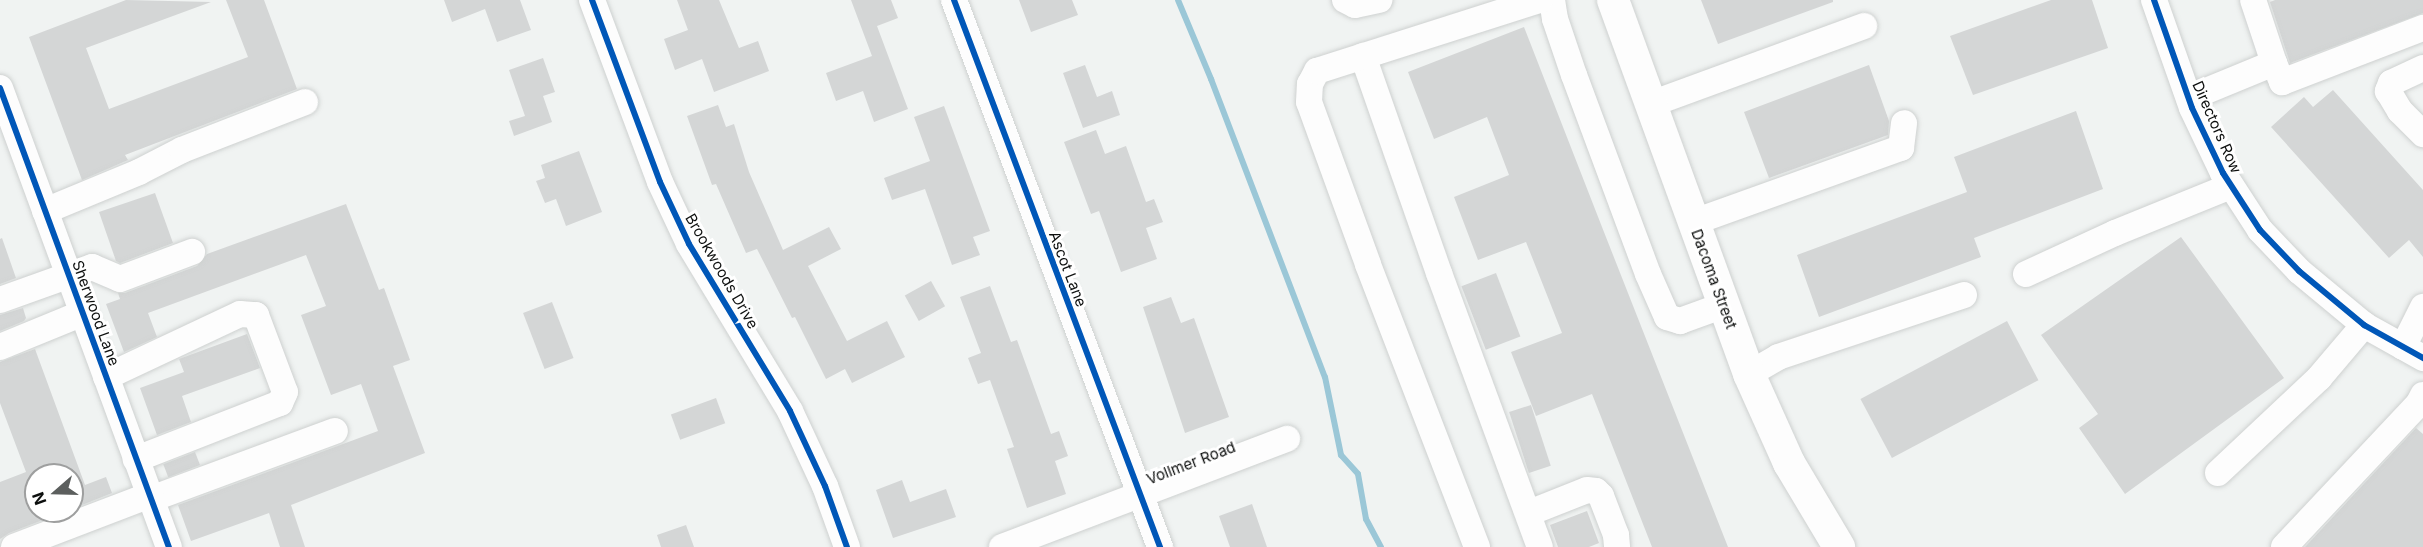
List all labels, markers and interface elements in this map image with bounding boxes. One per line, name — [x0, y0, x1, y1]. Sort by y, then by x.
street label: Directors Row — [2189, 78, 2245, 176]
street label: Brookwoods Drive — [682, 210, 762, 332]
street label: Dacoma Street — [1688, 227, 1740, 331]
street label: Ascot Lane — [1045, 229, 1091, 309]
street label: Sherwood Lane — [69, 258, 123, 368]
street label: Vollmer Road — [1144, 438, 1238, 488]
north arrow — [24, 463, 84, 523]
text: N — [27, 489, 50, 508]

